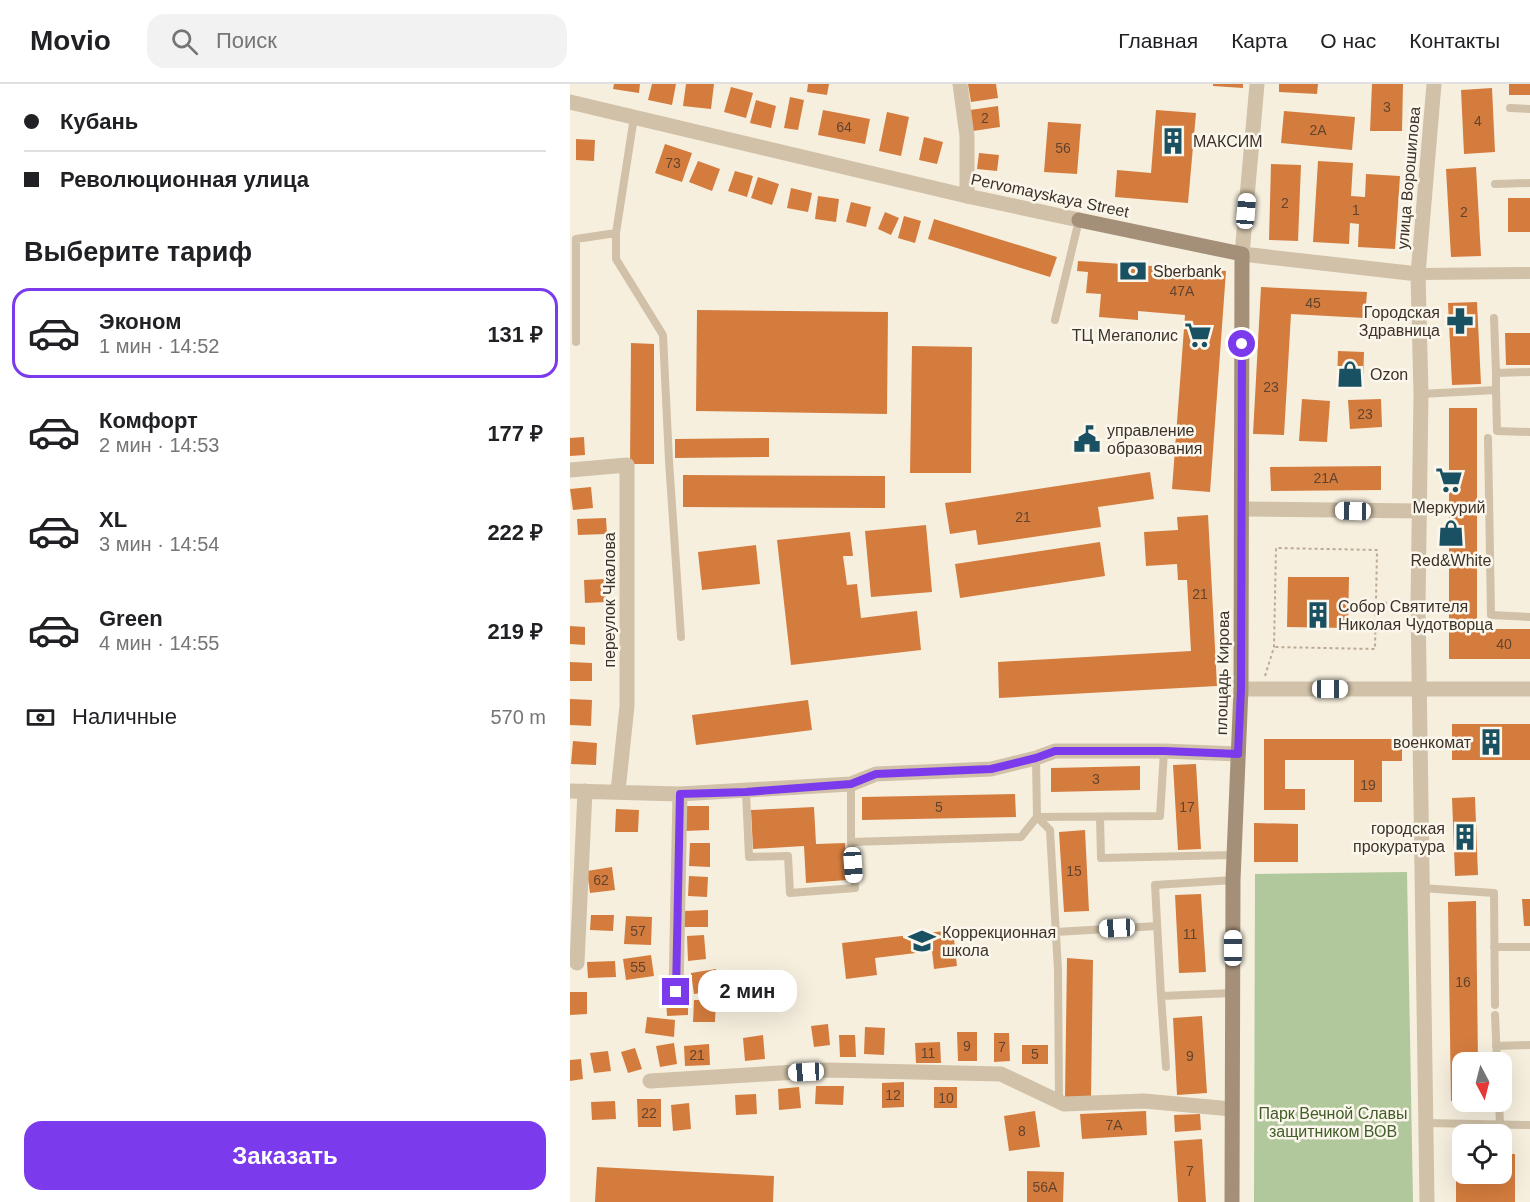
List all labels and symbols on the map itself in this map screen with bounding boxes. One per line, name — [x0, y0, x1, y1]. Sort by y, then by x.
house number: 3 — [1383, 99, 1391, 115]
street label: улица Ворошилова — [1394, 106, 1423, 250]
house number: 2 — [981, 110, 989, 126]
house number: 4 — [1474, 113, 1482, 129]
house number: 64 — [836, 119, 852, 135]
house number: 2А — [1309, 122, 1327, 138]
building icon: МАКСИМ — [1158, 126, 1188, 156]
place label: МАКСИМ — [1193, 133, 1263, 150]
house number: 56 — [1055, 140, 1071, 156]
house number: 73 — [665, 155, 681, 171]
street label: Pervomayskaya Street — [969, 170, 1131, 221]
car — [1235, 192, 1257, 230]
house number: 2 — [1281, 195, 1289, 211]
house number: 1 — [1352, 202, 1360, 218]
house number: 2 — [1460, 204, 1468, 220]
bank icon: Sberbank — [1118, 256, 1148, 286]
place label: Sberbank — [1153, 263, 1222, 280]
house number: 47А — [1170, 283, 1195, 299]
house number: 45 — [1305, 295, 1321, 311]
place label: Городская Здравница — [1359, 304, 1440, 339]
pharmacy icon: Городская Здравница — [1445, 306, 1475, 336]
supermarket icon: ТЦ Мегаполис — [1183, 320, 1213, 350]
place label: ТЦ Мегаполис — [1072, 327, 1178, 344]
route start — [1228, 330, 1255, 357]
shop icon: Ozon — [1335, 359, 1365, 389]
place label: Ozon — [1370, 366, 1408, 383]
house number: 23 — [1263, 379, 1279, 395]
house number: 23 — [1357, 406, 1373, 422]
place label: управление образования — [1107, 422, 1202, 457]
public building icon: управление образования — [1072, 424, 1102, 454]
supermarket icon: Меркурий — [1434, 465, 1464, 495]
house number: 21А — [1314, 470, 1339, 486]
place label: Меркурий — [1412, 499, 1486, 516]
car — [1335, 502, 1371, 520]
house number: 21 — [1015, 509, 1031, 525]
shop icon: Red&White — [1436, 518, 1466, 548]
street label: переулок Чкалова — [601, 532, 618, 668]
place label: Red&White — [1411, 552, 1492, 569]
house number: 21 — [1192, 586, 1208, 602]
place label: Собор Святителя Николая Чудотворца — [1338, 598, 1493, 633]
building icon: Собор Святителя Николая Чудотворца — [1303, 600, 1333, 630]
street label: площадь Кирова — [1213, 611, 1232, 735]
house number: 40 — [1496, 636, 1512, 652]
car — [1312, 680, 1348, 698]
building icon: военкомат — [1476, 727, 1506, 757]
place label: военкомат — [1393, 734, 1472, 751]
house number: 3 — [1092, 771, 1100, 787]
house number: 19 — [1360, 777, 1376, 793]
house number: 5 — [935, 799, 943, 815]
house number: 17 — [1179, 799, 1195, 815]
place label: городская прокуратура — [1353, 820, 1445, 855]
building icon: городская прокуратура — [1450, 822, 1480, 852]
car — [843, 846, 863, 884]
house number: 15 — [1066, 863, 1082, 879]
house number: 62 — [593, 872, 609, 888]
car — [1099, 918, 1135, 938]
house number: 57 — [630, 923, 646, 939]
place label: Коррекционная школа — [942, 924, 1056, 959]
school or university icon: Коррекционная школа — [907, 926, 937, 956]
house number: 11 — [1183, 926, 1197, 942]
car — [1224, 930, 1242, 966]
house number: 55 — [630, 959, 646, 975]
callout: 2 мин — [697, 971, 796, 1013]
house number: 16 — [1455, 974, 1471, 990]
route end — [662, 978, 689, 1005]
house number: 9 — [963, 1038, 971, 1054]
house number: 7 — [998, 1039, 1006, 1055]
house number: 11 — [921, 1045, 935, 1061]
house number: 5 — [1031, 1046, 1039, 1062]
house number: 21 — [689, 1047, 705, 1063]
house number: 9 — [1186, 1048, 1194, 1064]
north arrow — [1452, 1052, 1512, 1112]
car — [788, 1062, 824, 1082]
house number: 12 — [885, 1087, 901, 1103]
house number: 10 — [938, 1090, 954, 1106]
house number: 22 — [641, 1105, 657, 1121]
park label: Парк Вечной Славы защитником ВОВ — [1258, 1105, 1408, 1140]
house number: 7А — [1105, 1117, 1123, 1133]
house number: 8 — [1018, 1123, 1026, 1139]
house number: 7 — [1186, 1163, 1194, 1179]
house number: 56А — [1033, 1179, 1058, 1195]

